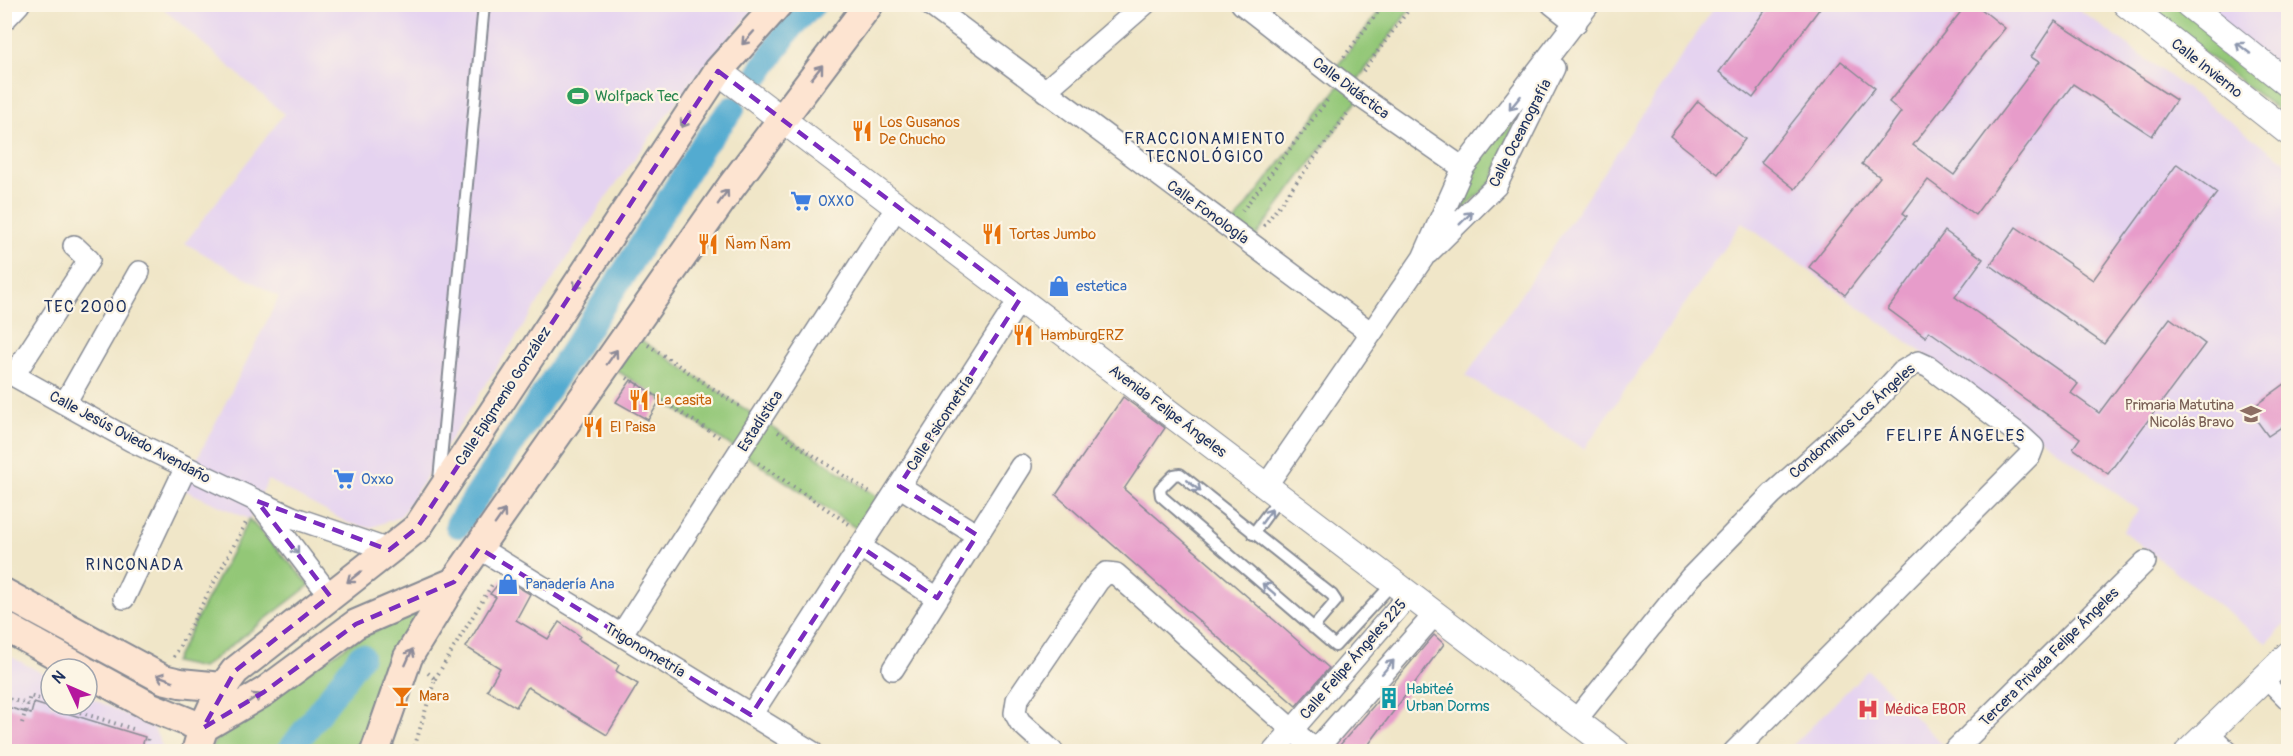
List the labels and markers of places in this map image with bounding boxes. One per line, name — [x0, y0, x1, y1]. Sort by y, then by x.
sports icon: Wolfpack Tec — [566, 84, 590, 108]
place label: Wolfpack Tec — [595, 87, 680, 106]
place label: Los Gusanos De Chucho — [879, 113, 960, 149]
restaurant icon: Los Gusanos De Chucho — [850, 119, 874, 143]
supermarket icon: OXXO — [789, 189, 813, 213]
place label: OXXO — [818, 192, 854, 211]
restaurant icon: Tortas Jumbo — [980, 222, 1004, 246]
place label: Tortas Jumbo — [1009, 225, 1096, 244]
restaurant icon: Ñam Ñam — [696, 232, 720, 256]
place label: Ñam Ñam — [725, 235, 791, 254]
shop icon: estetica — [1047, 274, 1071, 298]
place label: estetica — [1076, 277, 1127, 296]
restaurant icon: HamburgERZ — [1011, 323, 1035, 347]
place label: HamburgERZ — [1040, 326, 1124, 345]
restaurant icon: La casita — [627, 388, 651, 412]
place label: La casita — [656, 391, 712, 410]
place label: Primaria Matutina Nicolás Bravo — [2125, 396, 2234, 432]
school or university icon: Primaria Matutina Nicolás Bravo — [2239, 402, 2263, 426]
restaurant icon: El Paisa — [581, 415, 605, 439]
place label: El Paisa — [610, 418, 656, 437]
supermarket icon: Oxxo — [332, 467, 356, 491]
place label: Oxxo — [361, 470, 394, 489]
shop icon: Panadería Ana — [496, 572, 520, 596]
place label: Panadería Ana — [525, 575, 615, 594]
place label: Habiteé Urban Dorms — [1406, 680, 1490, 716]
bar icon: Mara — [390, 684, 414, 708]
building icon: Habiteé Urban Dorms — [1377, 686, 1401, 710]
place label: Mara — [419, 687, 449, 706]
hospital icon: Médica EBOR — [1856, 697, 1880, 721]
place label: Médica EBOR — [1885, 700, 1966, 719]

